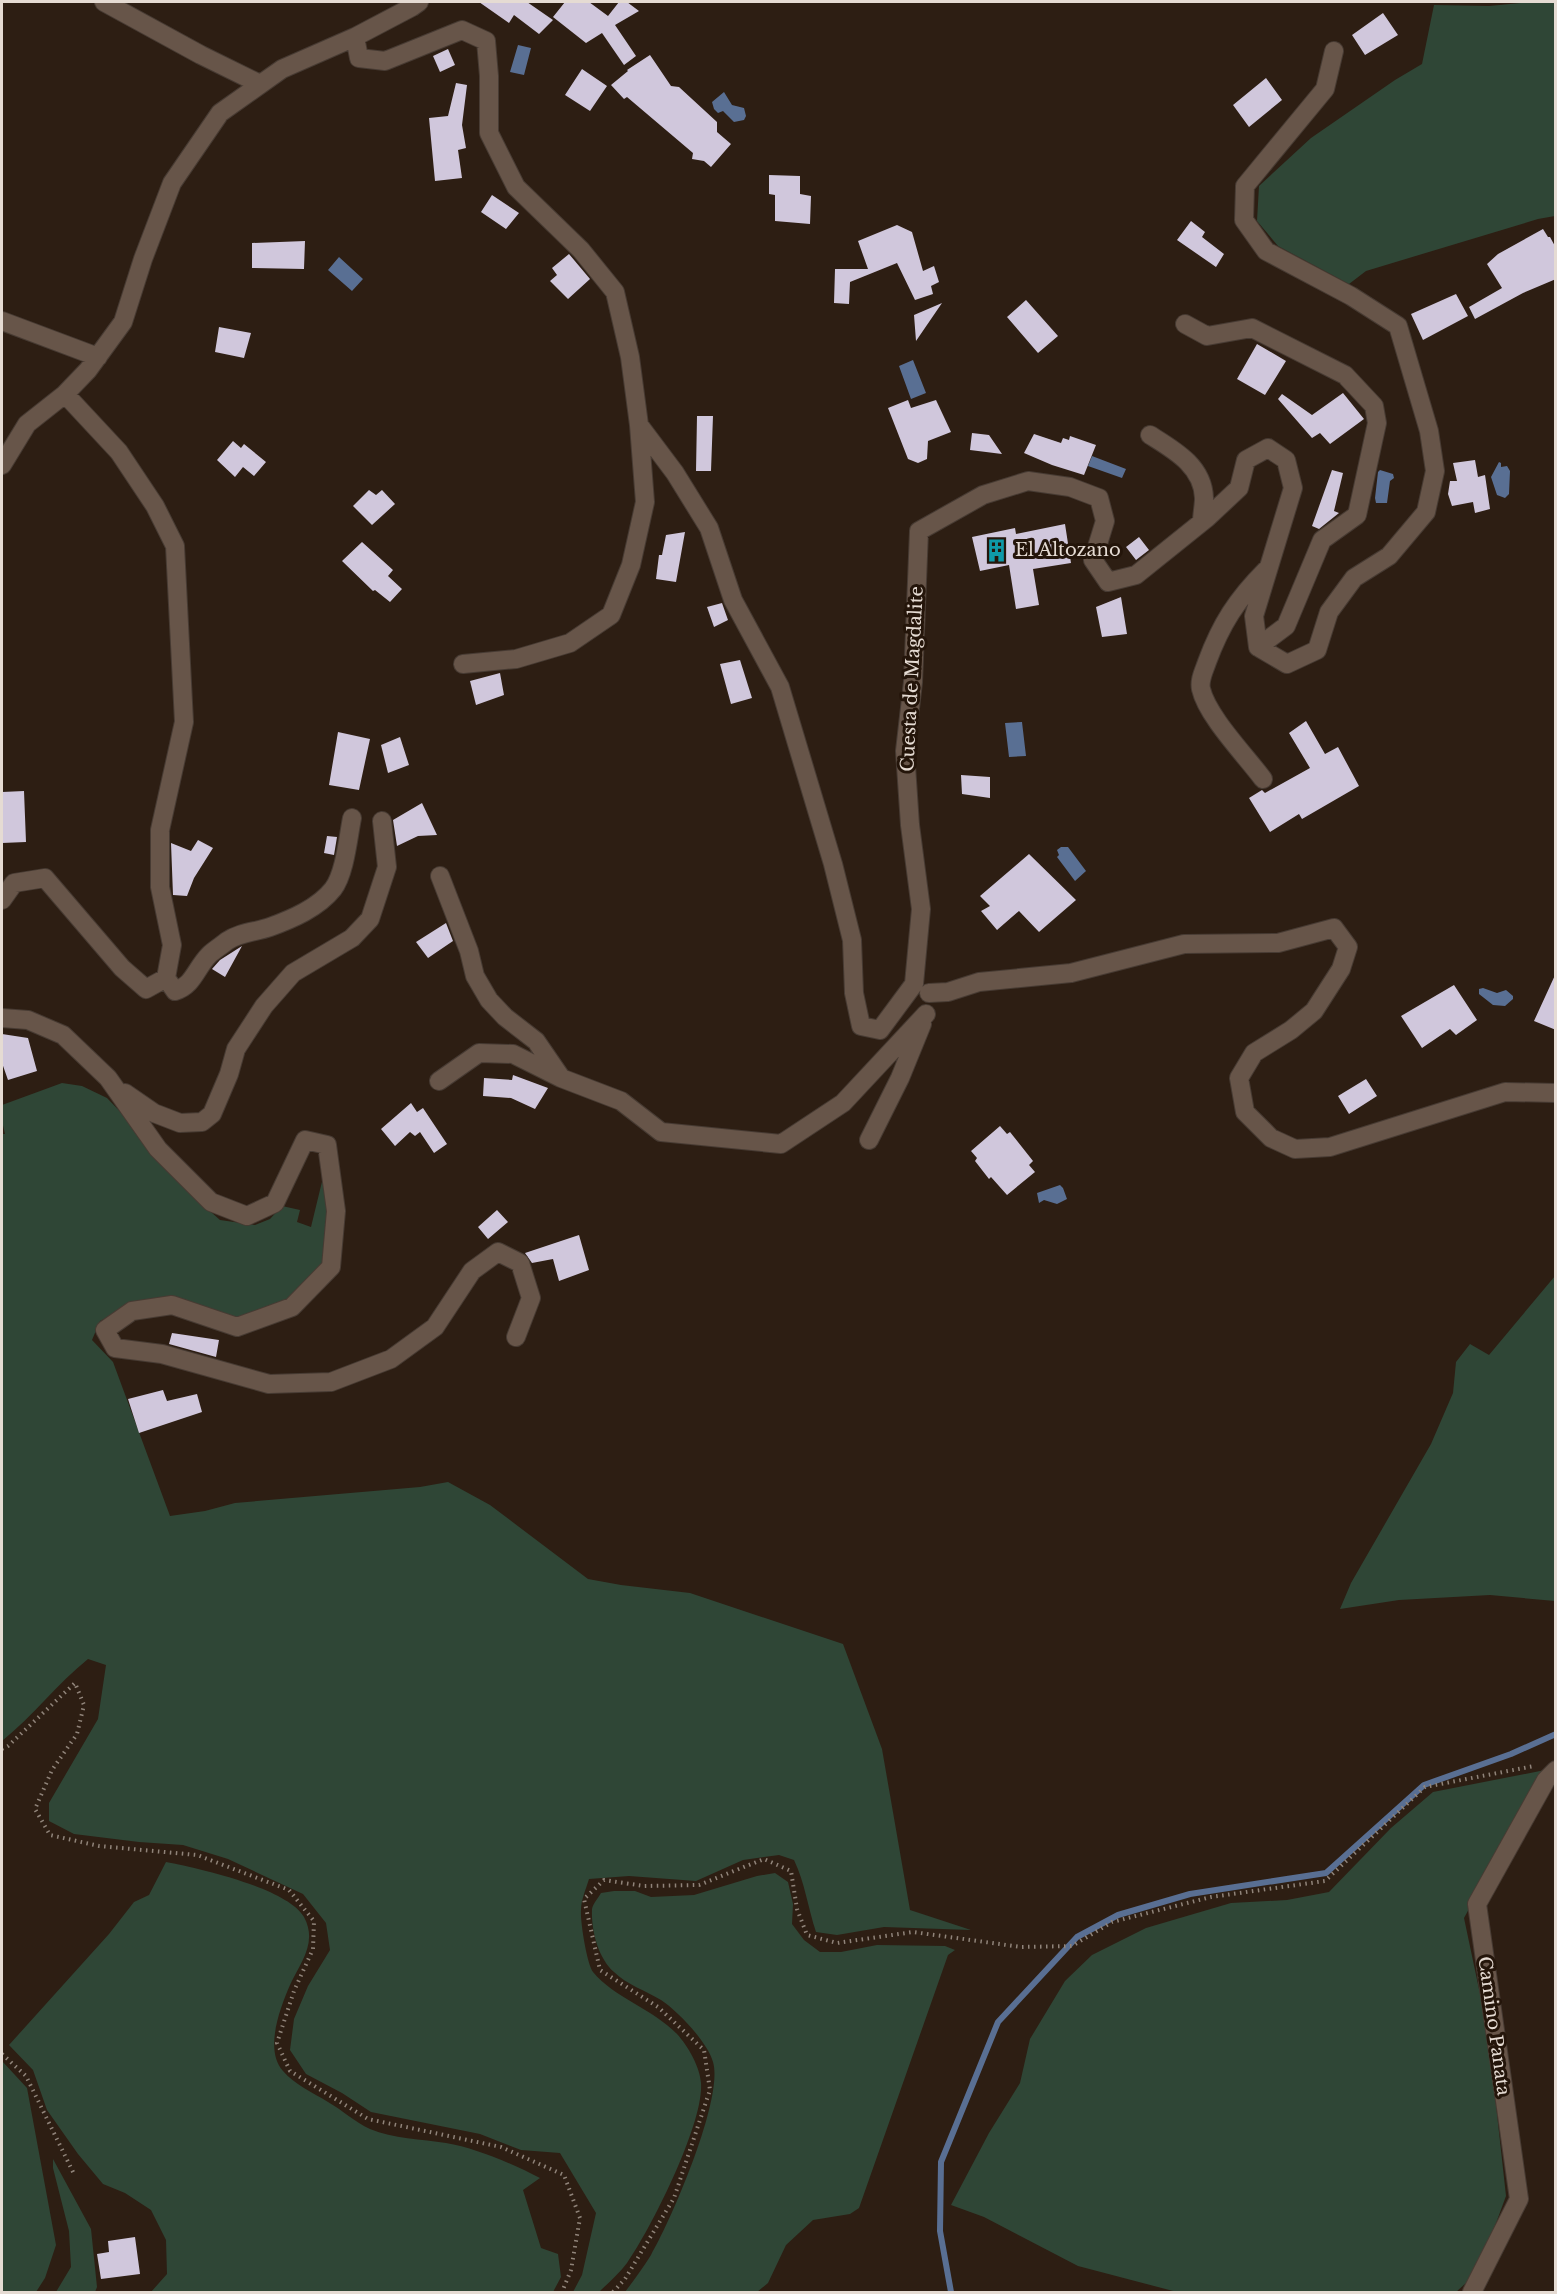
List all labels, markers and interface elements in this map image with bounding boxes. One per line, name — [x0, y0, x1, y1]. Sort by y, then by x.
building icon: El Altozano — [984, 537, 1010, 563]
place label: El Altozano — [1015, 539, 1121, 561]
street label: Cuesta de Magdalite — [896, 586, 928, 772]
street label: Camino Panata — [1473, 1955, 1515, 2097]

